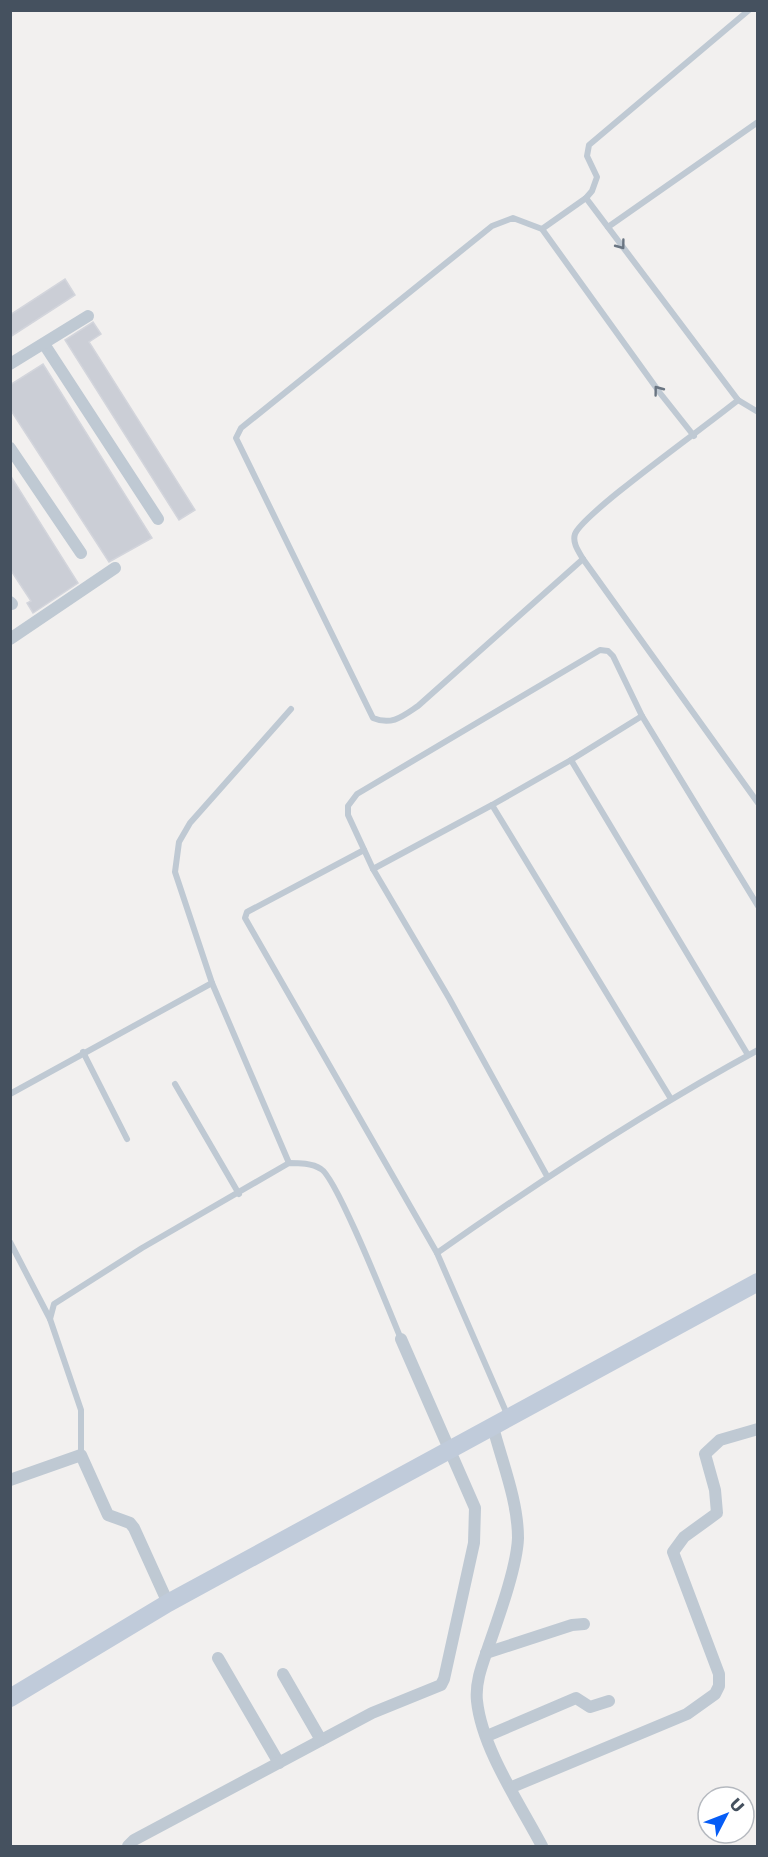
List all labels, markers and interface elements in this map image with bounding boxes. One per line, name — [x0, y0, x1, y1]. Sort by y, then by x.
one-way arrow — [614, 238, 625, 249]
one-way arrow — [654, 386, 665, 397]
north arrow — [696, 1785, 756, 1845]
text: U — [725, 1794, 748, 1816]

